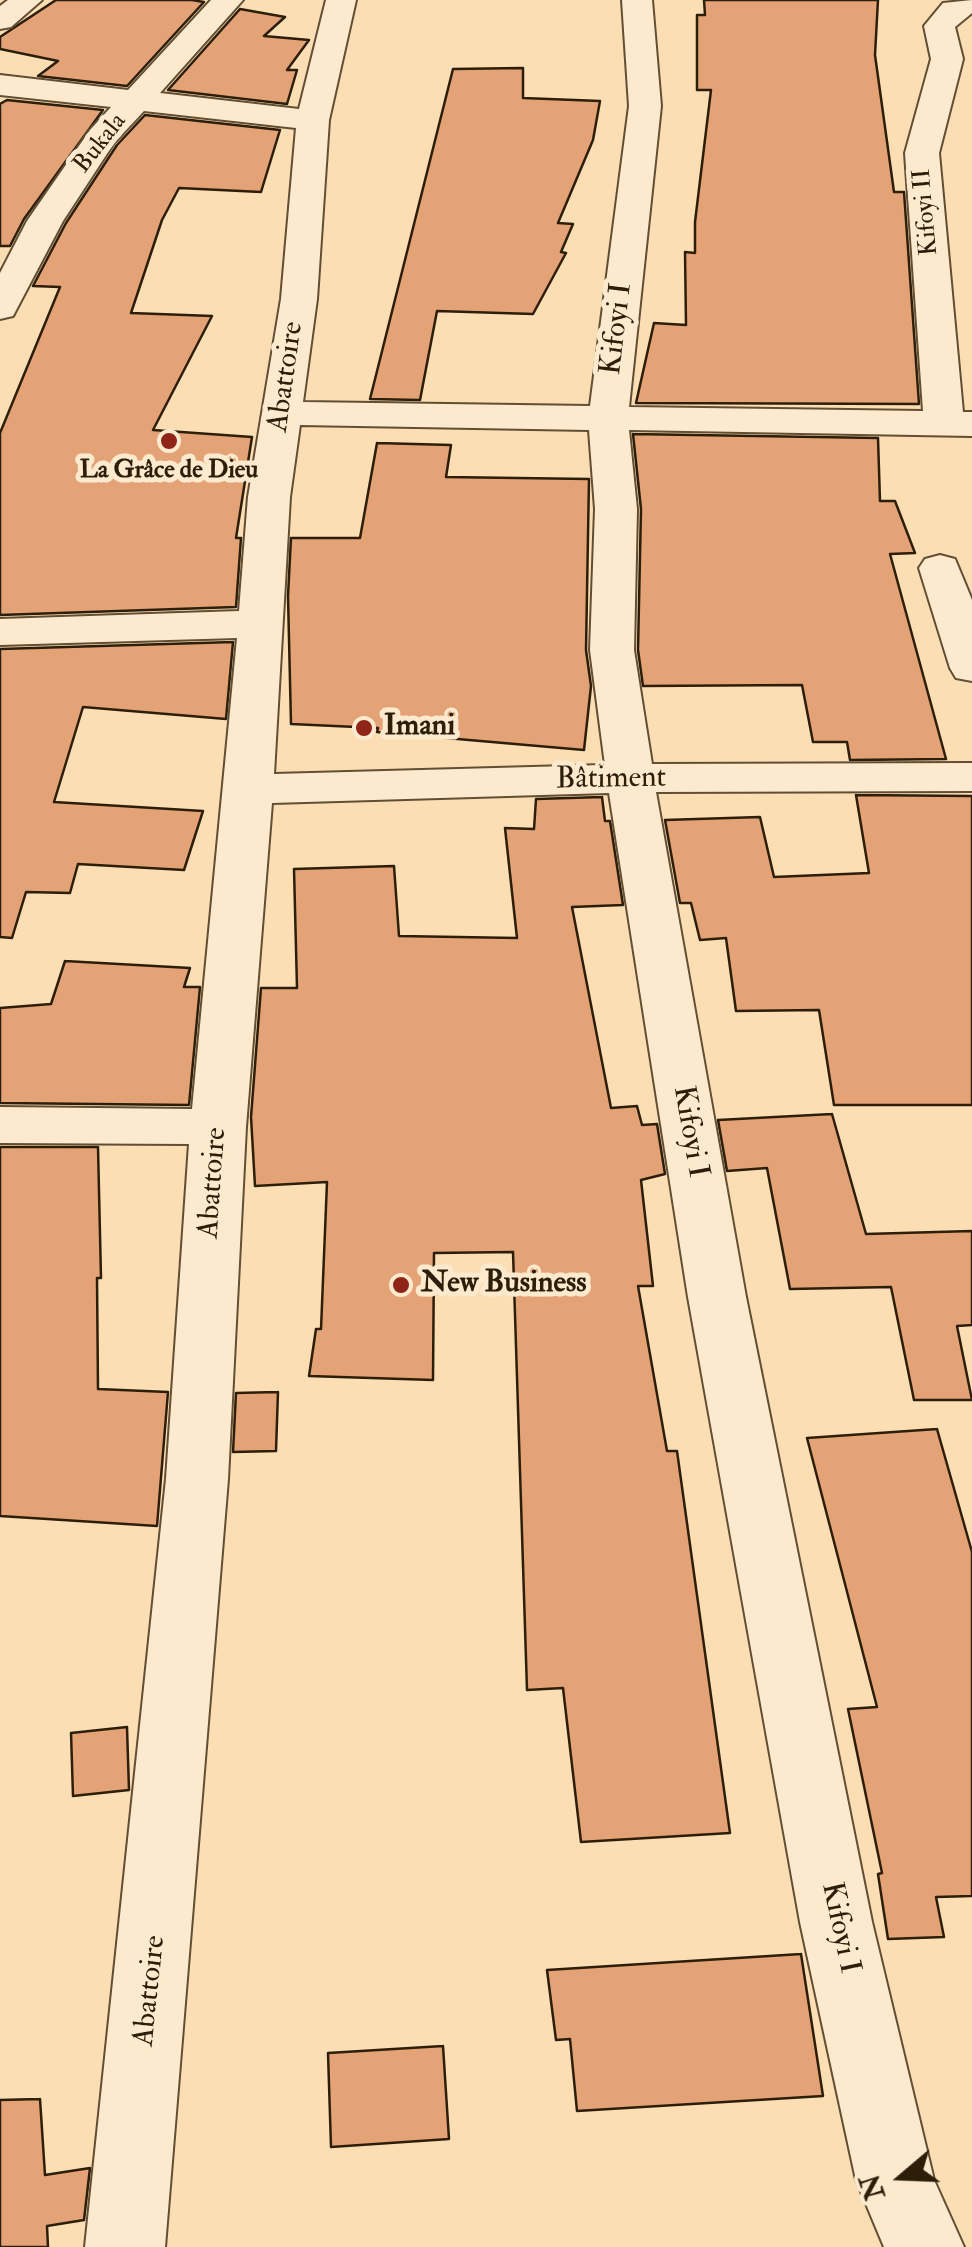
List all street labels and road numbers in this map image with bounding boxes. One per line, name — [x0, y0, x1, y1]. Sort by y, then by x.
street label: Bukala — [68, 108, 134, 180]
street label: Kifoyi II — [908, 167, 946, 257]
street label: Kifoyi I — [595, 281, 641, 377]
street label: Abattoire — [261, 319, 313, 435]
street label: Bâtiment — [555, 761, 667, 799]
street label: Kifoyi I — [663, 1083, 715, 1181]
street label: Abattoire — [192, 1126, 236, 1240]
street label: Kifoyi I — [812, 1879, 866, 1977]
street label: Abattoire — [127, 1934, 175, 2048]

